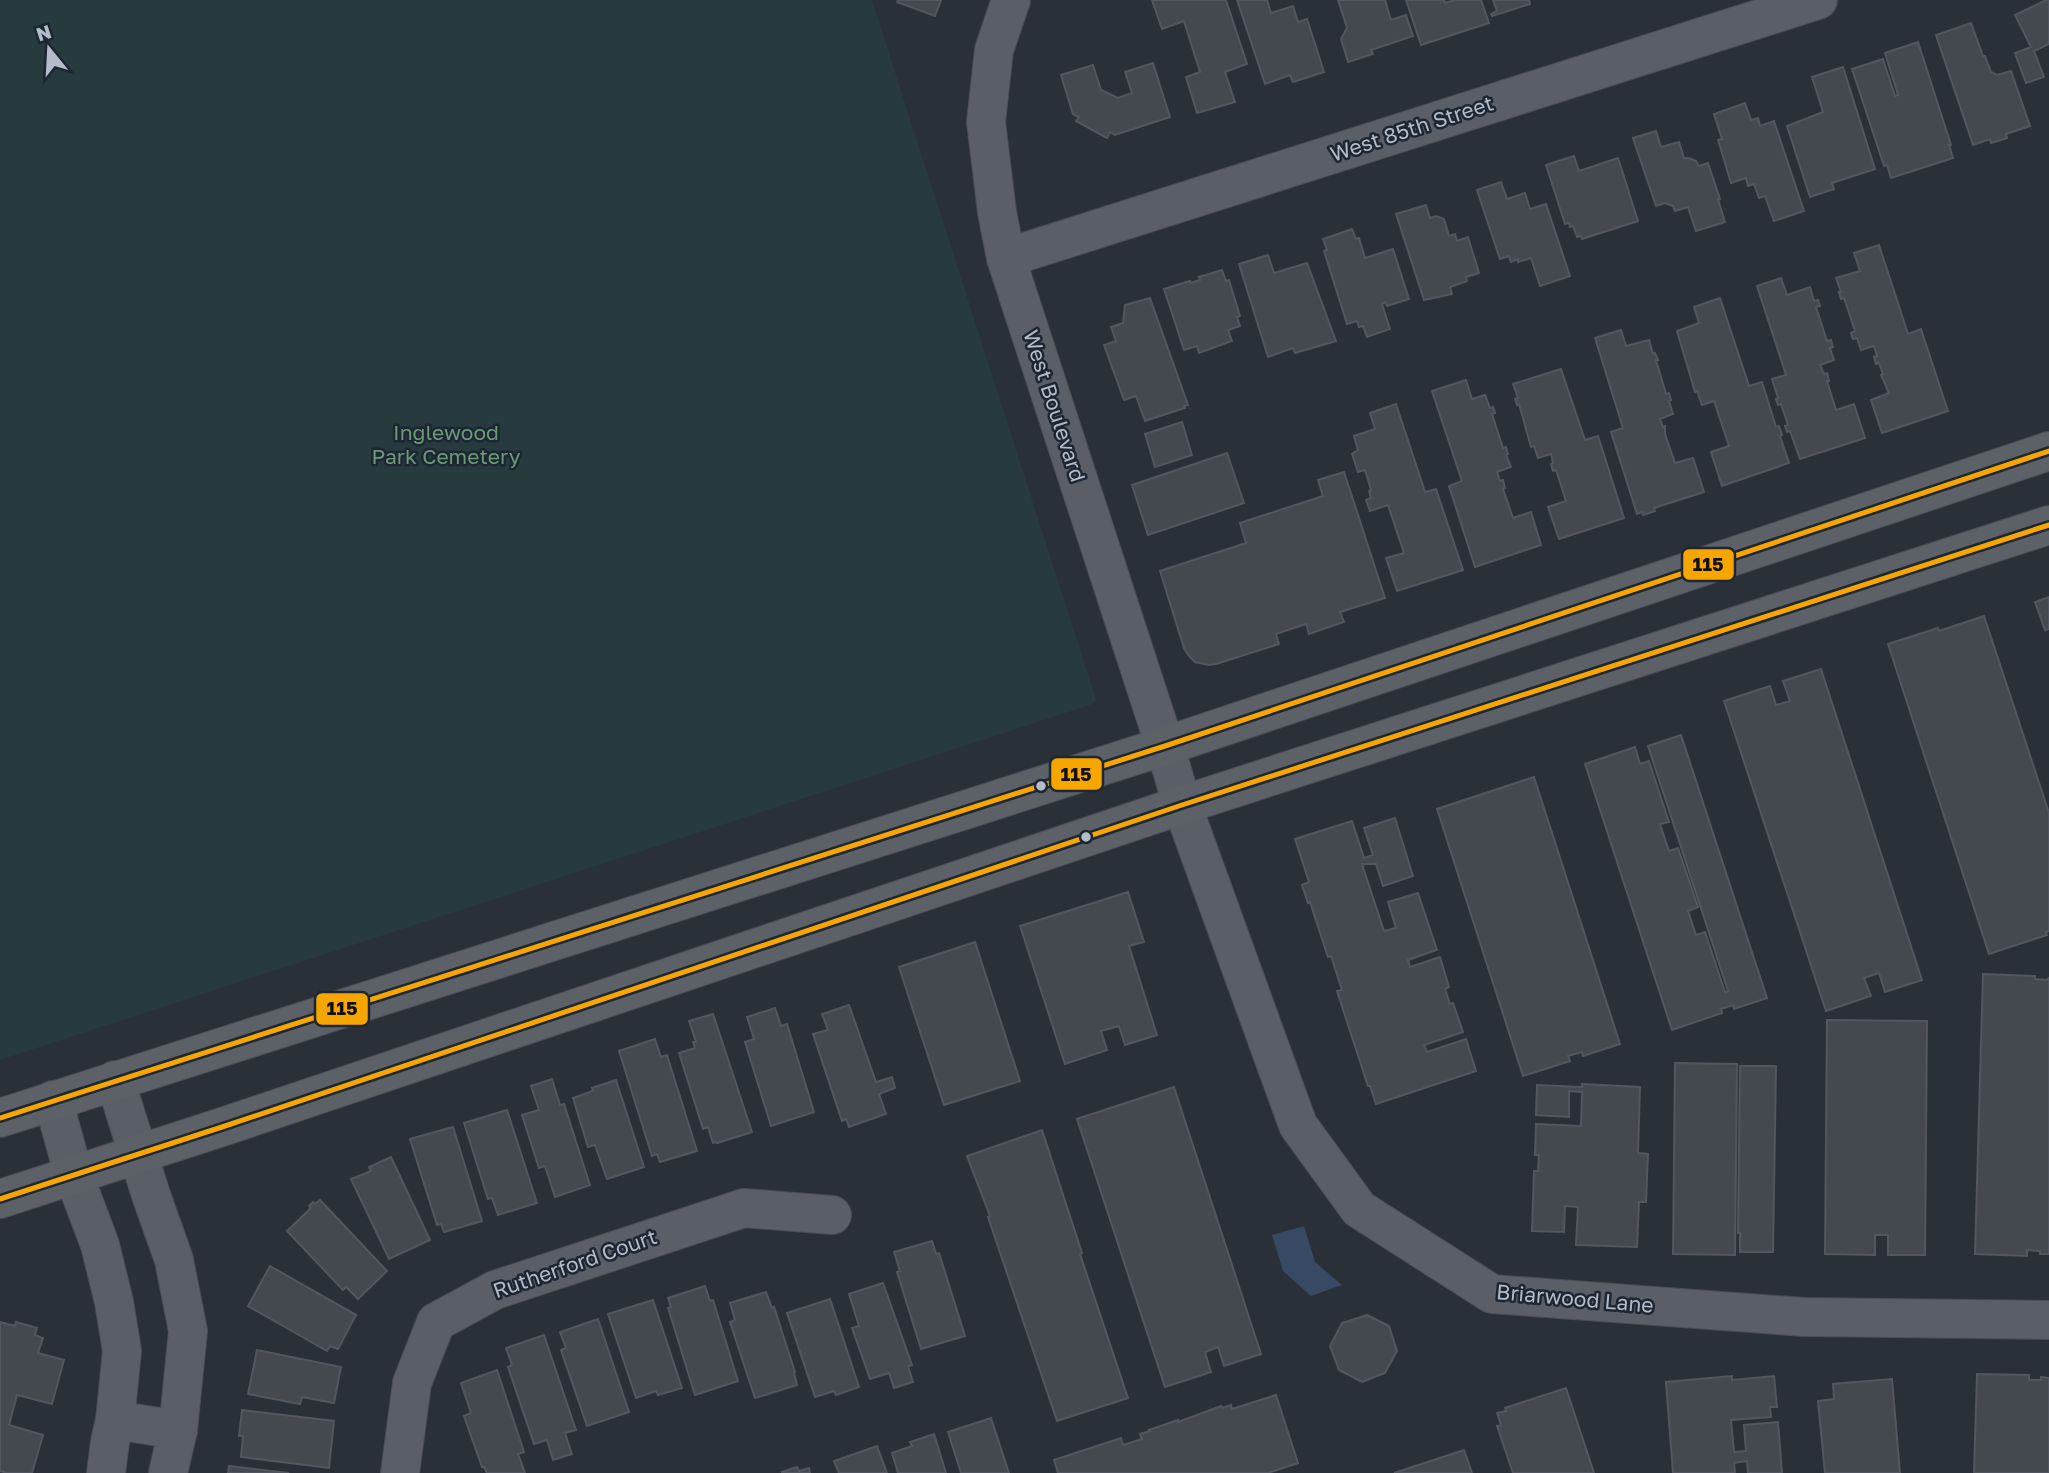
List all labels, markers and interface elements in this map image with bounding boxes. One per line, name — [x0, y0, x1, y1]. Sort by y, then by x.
north arrow — [14, 14, 84, 84]
text: N — [33, 19, 54, 46]
street label: West 85th Street — [1327, 89, 1497, 167]
street label: West Boulevard — [1018, 327, 1092, 485]
park label: Inglewood Park Cemetery — [371, 419, 521, 469]
line badge: 115 — [1682, 548, 1735, 581]
text: 115 — [1692, 552, 1724, 575]
line badge: 115 — [1050, 757, 1103, 791]
text: 115 — [1060, 762, 1092, 785]
unlabelled marker — [1034, 779, 1048, 793]
unlabelled marker — [1079, 830, 1093, 844]
line badge: 115 — [315, 992, 369, 1026]
text: 115 — [326, 996, 358, 1019]
street label: Rutherford Court — [489, 1223, 660, 1303]
street label: Briarwood Lane — [1495, 1278, 1655, 1318]

